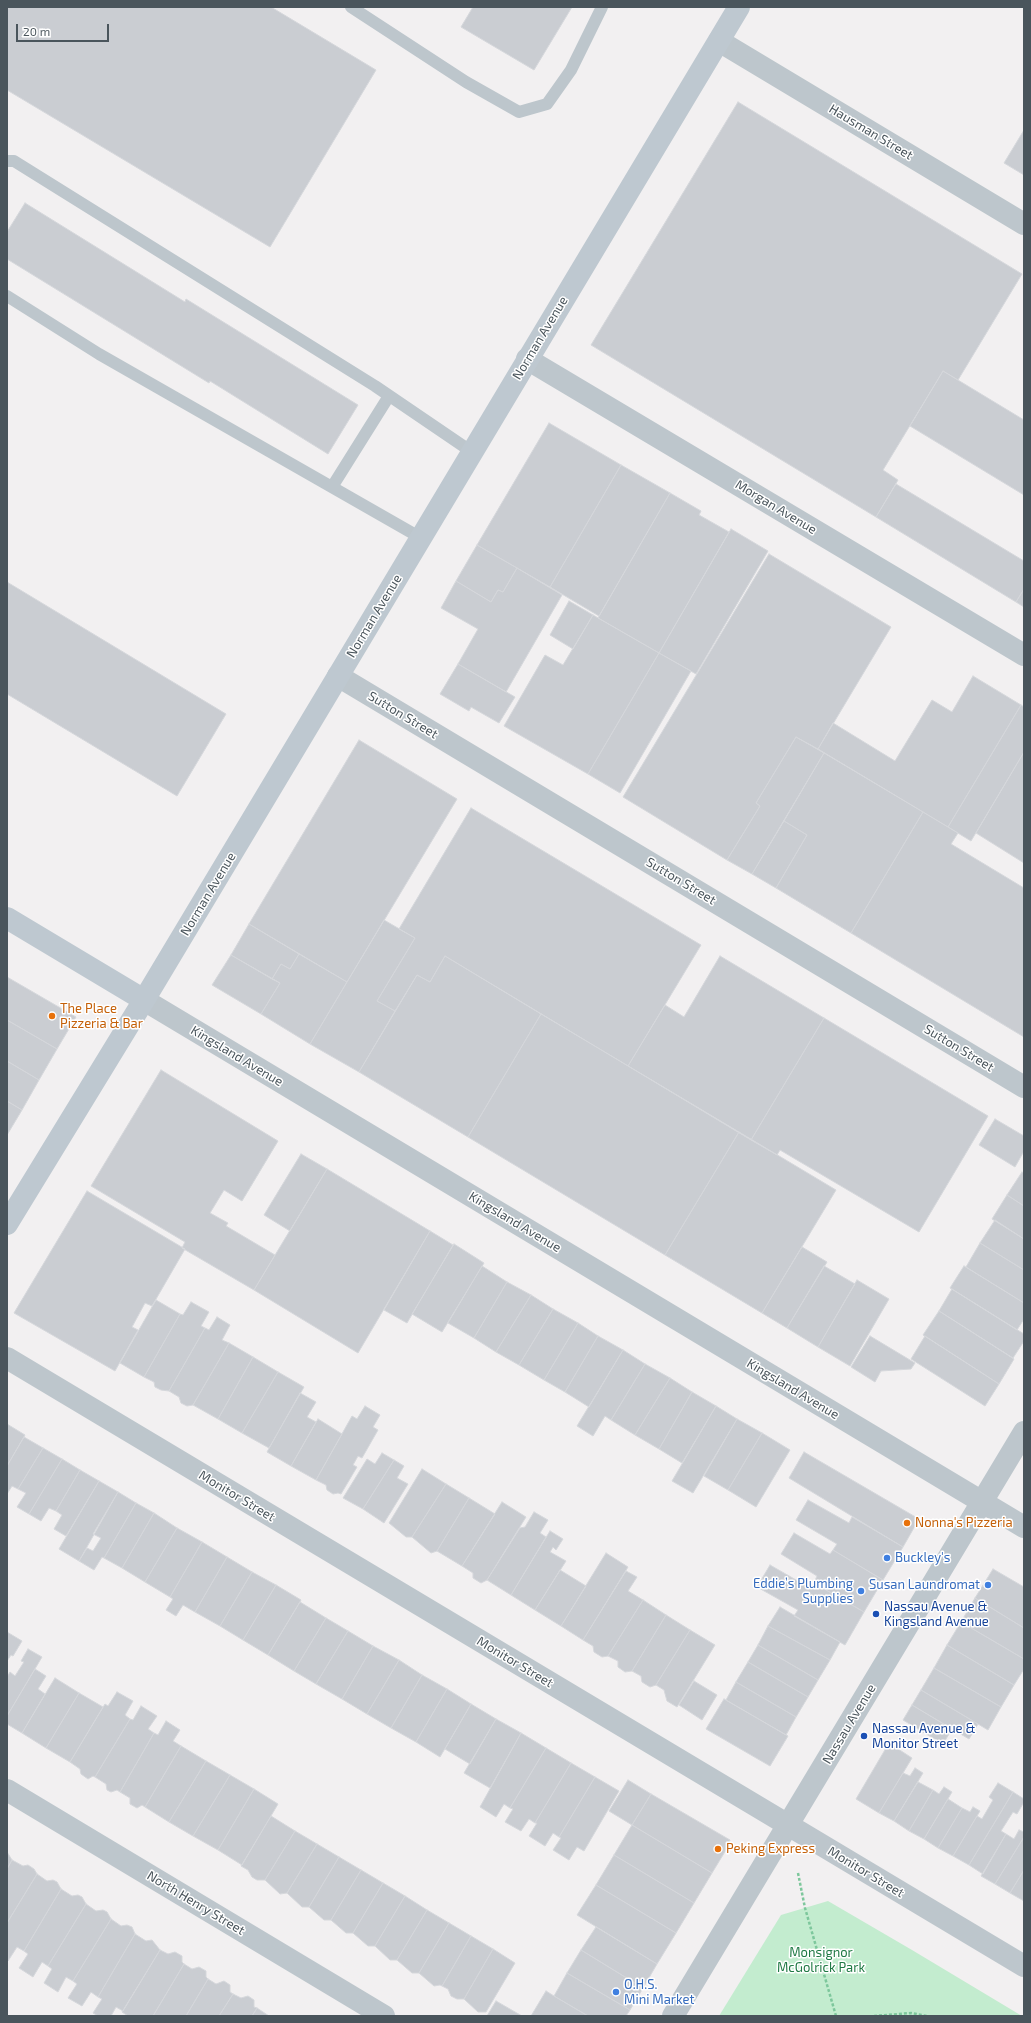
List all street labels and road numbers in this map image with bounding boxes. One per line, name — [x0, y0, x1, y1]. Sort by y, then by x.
street label: Hausman Street — [826, 101, 916, 163]
street label: Norman Avenue — [509, 294, 571, 382]
street label: Morgan Avenue — [732, 477, 820, 537]
street label: Norman Avenue — [343, 572, 405, 660]
street label: Sutton Street — [365, 688, 441, 742]
street label: Norman Avenue — [177, 850, 239, 938]
street label: Sutton Street — [643, 854, 719, 908]
street label: Sutton Street — [921, 1021, 997, 1075]
street label: Kingsland Avenue — [188, 1022, 286, 1090]
street label: Kingsland Avenue — [466, 1188, 564, 1256]
street label: Kingsland Avenue — [744, 1355, 842, 1423]
street label: Monitor Street — [196, 1467, 278, 1525]
street label: Monitor Street — [474, 1633, 556, 1691]
street label: Nassau Avenue — [819, 1681, 879, 1767]
street label: Monitor Street — [825, 1843, 907, 1901]
street label: North Henry Street — [144, 1868, 248, 1938]

